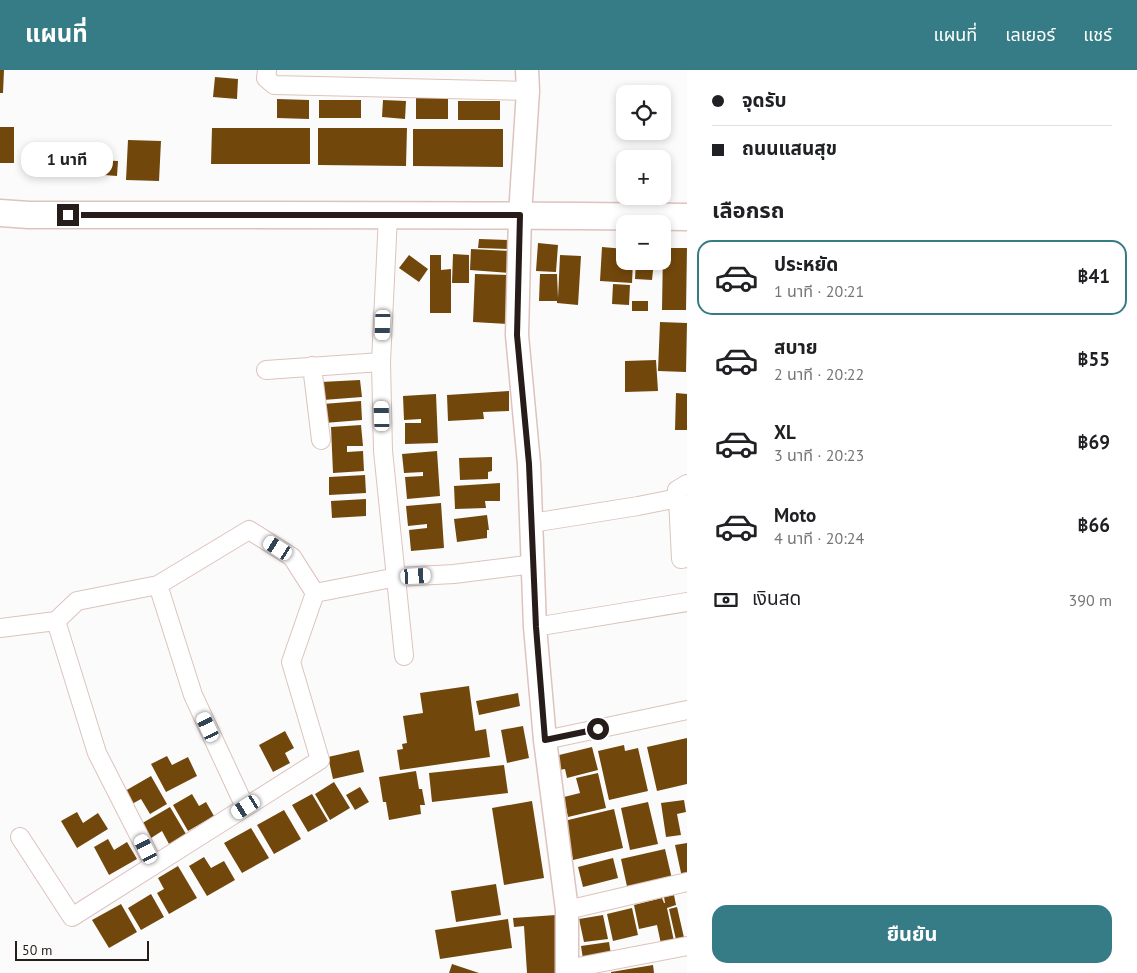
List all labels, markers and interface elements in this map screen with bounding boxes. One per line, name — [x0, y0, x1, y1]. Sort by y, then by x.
text: แผนที่ — [25, 18, 88, 49]
text: แผนที่ — [933, 23, 977, 46]
text: เลเยอร์ — [1005, 23, 1055, 46]
text: แชร์ — [1083, 23, 1112, 46]
map controls — [616, 85, 671, 270]
button: locate — [616, 85, 671, 140]
text: จุดรับ — [742, 88, 787, 112]
text: ถนนแสนสุข — [742, 136, 837, 160]
callout: 1 นาที — [22, 142, 114, 178]
text: 1 นาที — [47, 149, 87, 169]
button: + — [616, 150, 671, 205]
text: เลือกรถ — [712, 196, 785, 224]
route end — [57, 204, 79, 226]
button: − — [616, 215, 671, 270]
text: ประหยัด — [774, 252, 838, 276]
icon: car — [714, 255, 759, 300]
text: ฿41 — [1077, 264, 1110, 288]
text: 1 นาที · 20:21 — [774, 281, 864, 301]
car — [374, 310, 391, 340]
text: สบาย — [774, 335, 818, 359]
icon: car — [714, 338, 759, 383]
text: ฿55 — [1077, 347, 1110, 371]
text: 2 นาที · 20:22 — [774, 364, 864, 384]
car — [373, 401, 390, 431]
text: XL — [774, 420, 796, 444]
icon: car — [714, 421, 759, 466]
text: ฿69 — [1077, 430, 1110, 454]
text: 3 นาที · 20:23 — [774, 445, 864, 465]
text: Moto — [774, 503, 816, 527]
icon: car — [714, 504, 759, 549]
text: ฿66 — [1077, 513, 1110, 537]
text: 4 นาที · 20:24 — [774, 528, 864, 548]
car — [261, 534, 294, 562]
car — [400, 568, 431, 584]
icon: cash — [712, 586, 740, 614]
text: เงินสด — [752, 586, 801, 610]
text: 390 m — [1069, 590, 1112, 610]
car — [194, 710, 221, 744]
route start — [587, 718, 609, 740]
car — [229, 793, 262, 821]
car — [132, 832, 159, 866]
button: ยืนยัน — [712, 905, 1112, 963]
scale bar — [15, 938, 149, 961]
text: 50 m — [22, 941, 52, 959]

